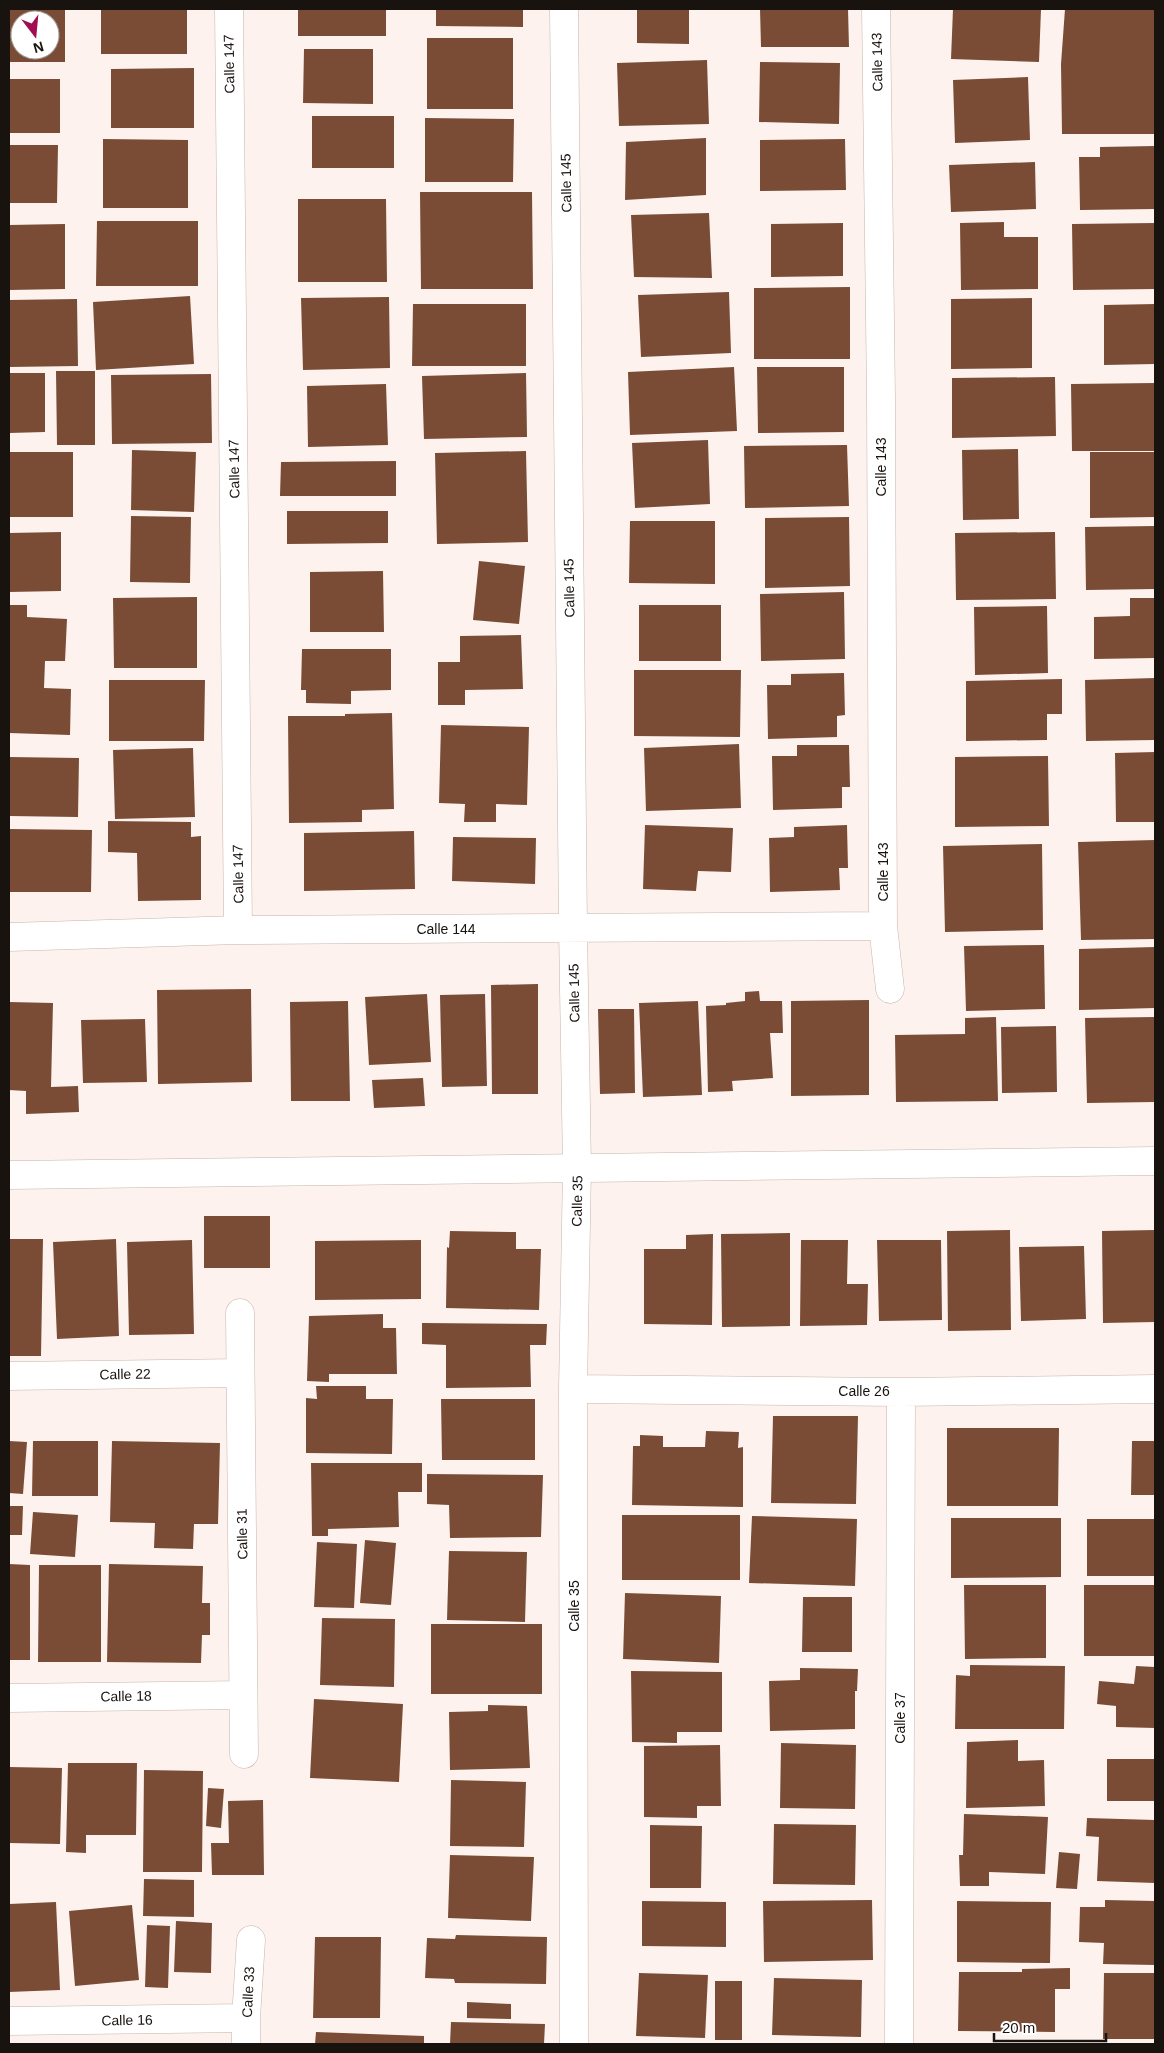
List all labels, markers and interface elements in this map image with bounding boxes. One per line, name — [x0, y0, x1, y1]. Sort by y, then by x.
north arrow — [10, 10, 60, 60]
street label: Calle 143 — [868, 32, 886, 92]
street label: Calle 147 — [220, 34, 238, 94]
text: N — [32, 38, 46, 57]
street label: Calle 145 — [557, 153, 575, 213]
street label: Calle 143 — [873, 437, 889, 497]
street label: Calle 147 — [225, 439, 243, 499]
street label: Calle 145 — [560, 558, 578, 618]
street label: Calle 143 — [875, 842, 891, 902]
street label: Calle 147 — [229, 844, 247, 904]
street label: Calle 144 — [416, 921, 476, 937]
street label: Calle 145 — [565, 963, 583, 1023]
street label: Calle 35 — [569, 1175, 585, 1227]
street label: Calle 22 — [99, 1366, 151, 1382]
street label: Calle 26 — [838, 1383, 890, 1399]
street label: Calle 31 — [234, 1508, 250, 1560]
street label: Calle 35 — [566, 1580, 582, 1632]
street label: Calle 18 — [100, 1688, 152, 1704]
street label: Calle 37 — [892, 1692, 908, 1744]
street label: Calle 33 — [239, 1966, 257, 2018]
scale bar — [994, 2010, 1106, 2042]
street label: Calle 16 — [101, 2012, 153, 2028]
text: 20 m — [1002, 2019, 1035, 2036]

